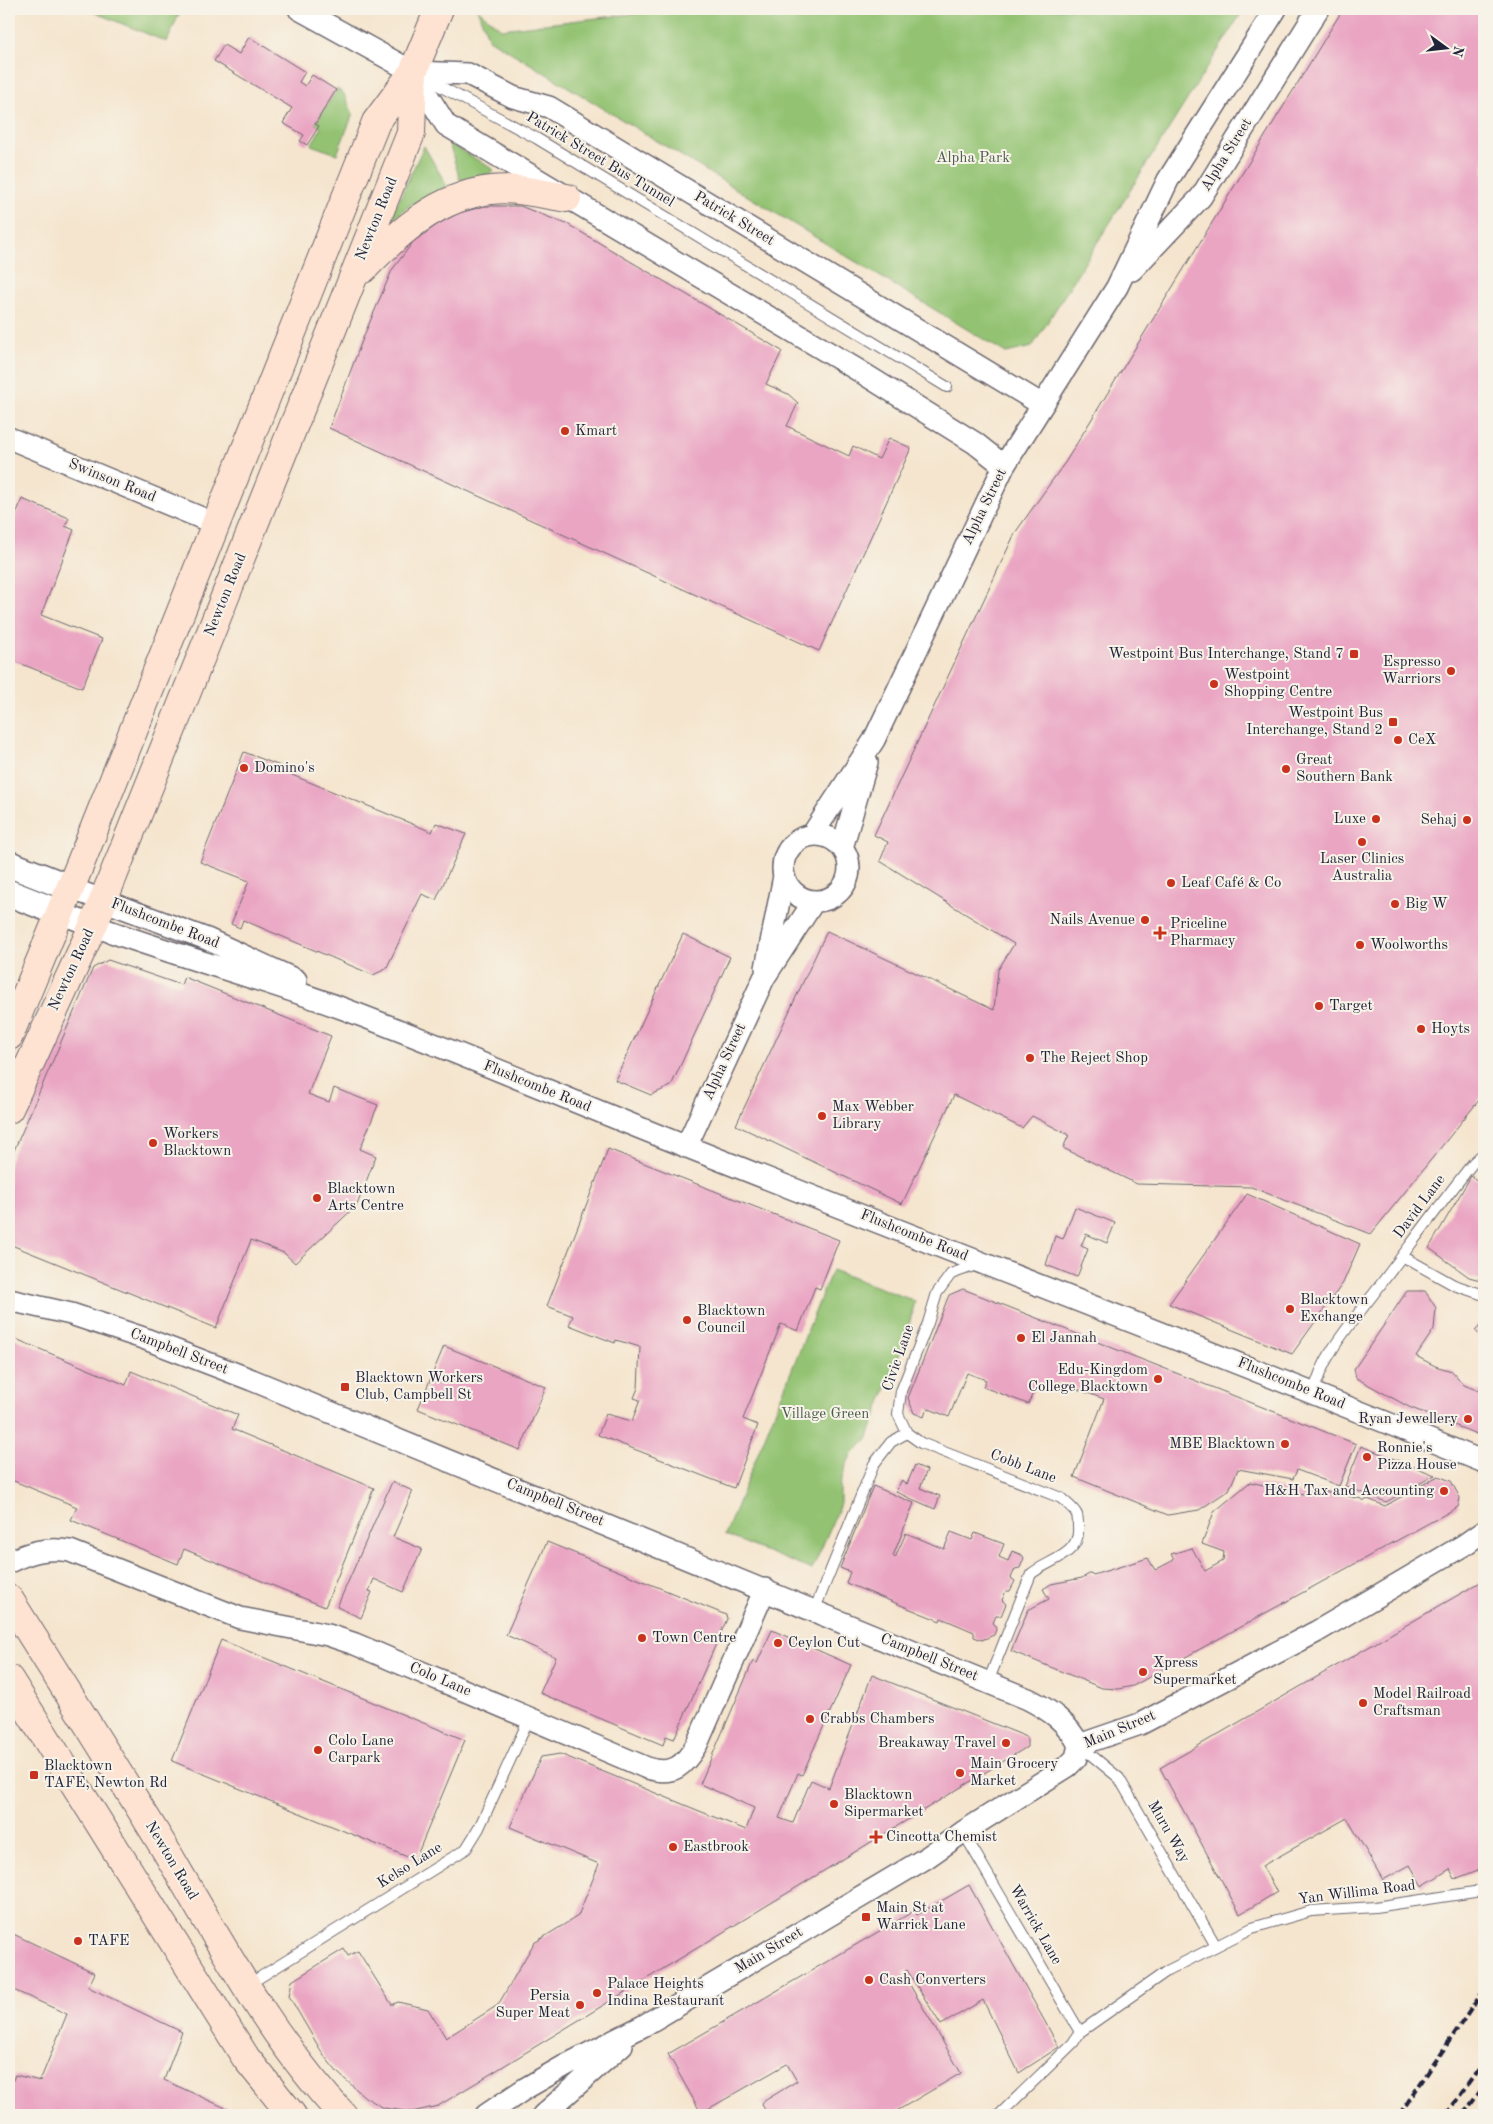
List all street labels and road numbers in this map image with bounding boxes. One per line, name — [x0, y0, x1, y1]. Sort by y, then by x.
street label: Patrick Street Bus Tunnel — [523, 110, 677, 210]
street label: Alpha Street — [1199, 116, 1255, 194]
street label: Newton Road — [353, 175, 401, 263]
street label: Patrick Street — [691, 189, 777, 249]
street label: Swinson Road — [66, 457, 158, 505]
street label: Alpha Street — [960, 466, 1010, 548]
street label: Newton Road — [202, 551, 250, 639]
street label: Flushcombe Road — [109, 896, 222, 952]
street label: Newton Road — [46, 927, 98, 1013]
street label: Alpha Street — [701, 1021, 749, 1103]
street label: Flushcombe Road — [481, 1059, 593, 1116]
street label: David Lane — [1391, 1172, 1449, 1242]
street label: Flushcombe Road — [858, 1208, 970, 1265]
street label: Civic Lane — [881, 1323, 917, 1393]
street label: Campbell Street — [128, 1326, 230, 1378]
street label: Flushcombe Road — [1235, 1356, 1347, 1413]
street label: Cobb Lane — [988, 1448, 1058, 1486]
street label: Campbell Street — [504, 1477, 606, 1529]
street label: Campbell Street — [878, 1632, 980, 1684]
street label: Colo Lane — [407, 1660, 473, 1700]
street label: Main Street — [1082, 1708, 1158, 1752]
street label: Muru Way — [1144, 1798, 1192, 1866]
street label: Newton Road — [142, 1819, 200, 1903]
street label: Kelso Lane — [375, 1840, 445, 1892]
street label: Yan Willima Road — [1297, 1878, 1417, 1908]
street label: Warrick Lane — [1006, 1882, 1064, 1968]
street label: Main Street — [733, 1925, 805, 1977]

